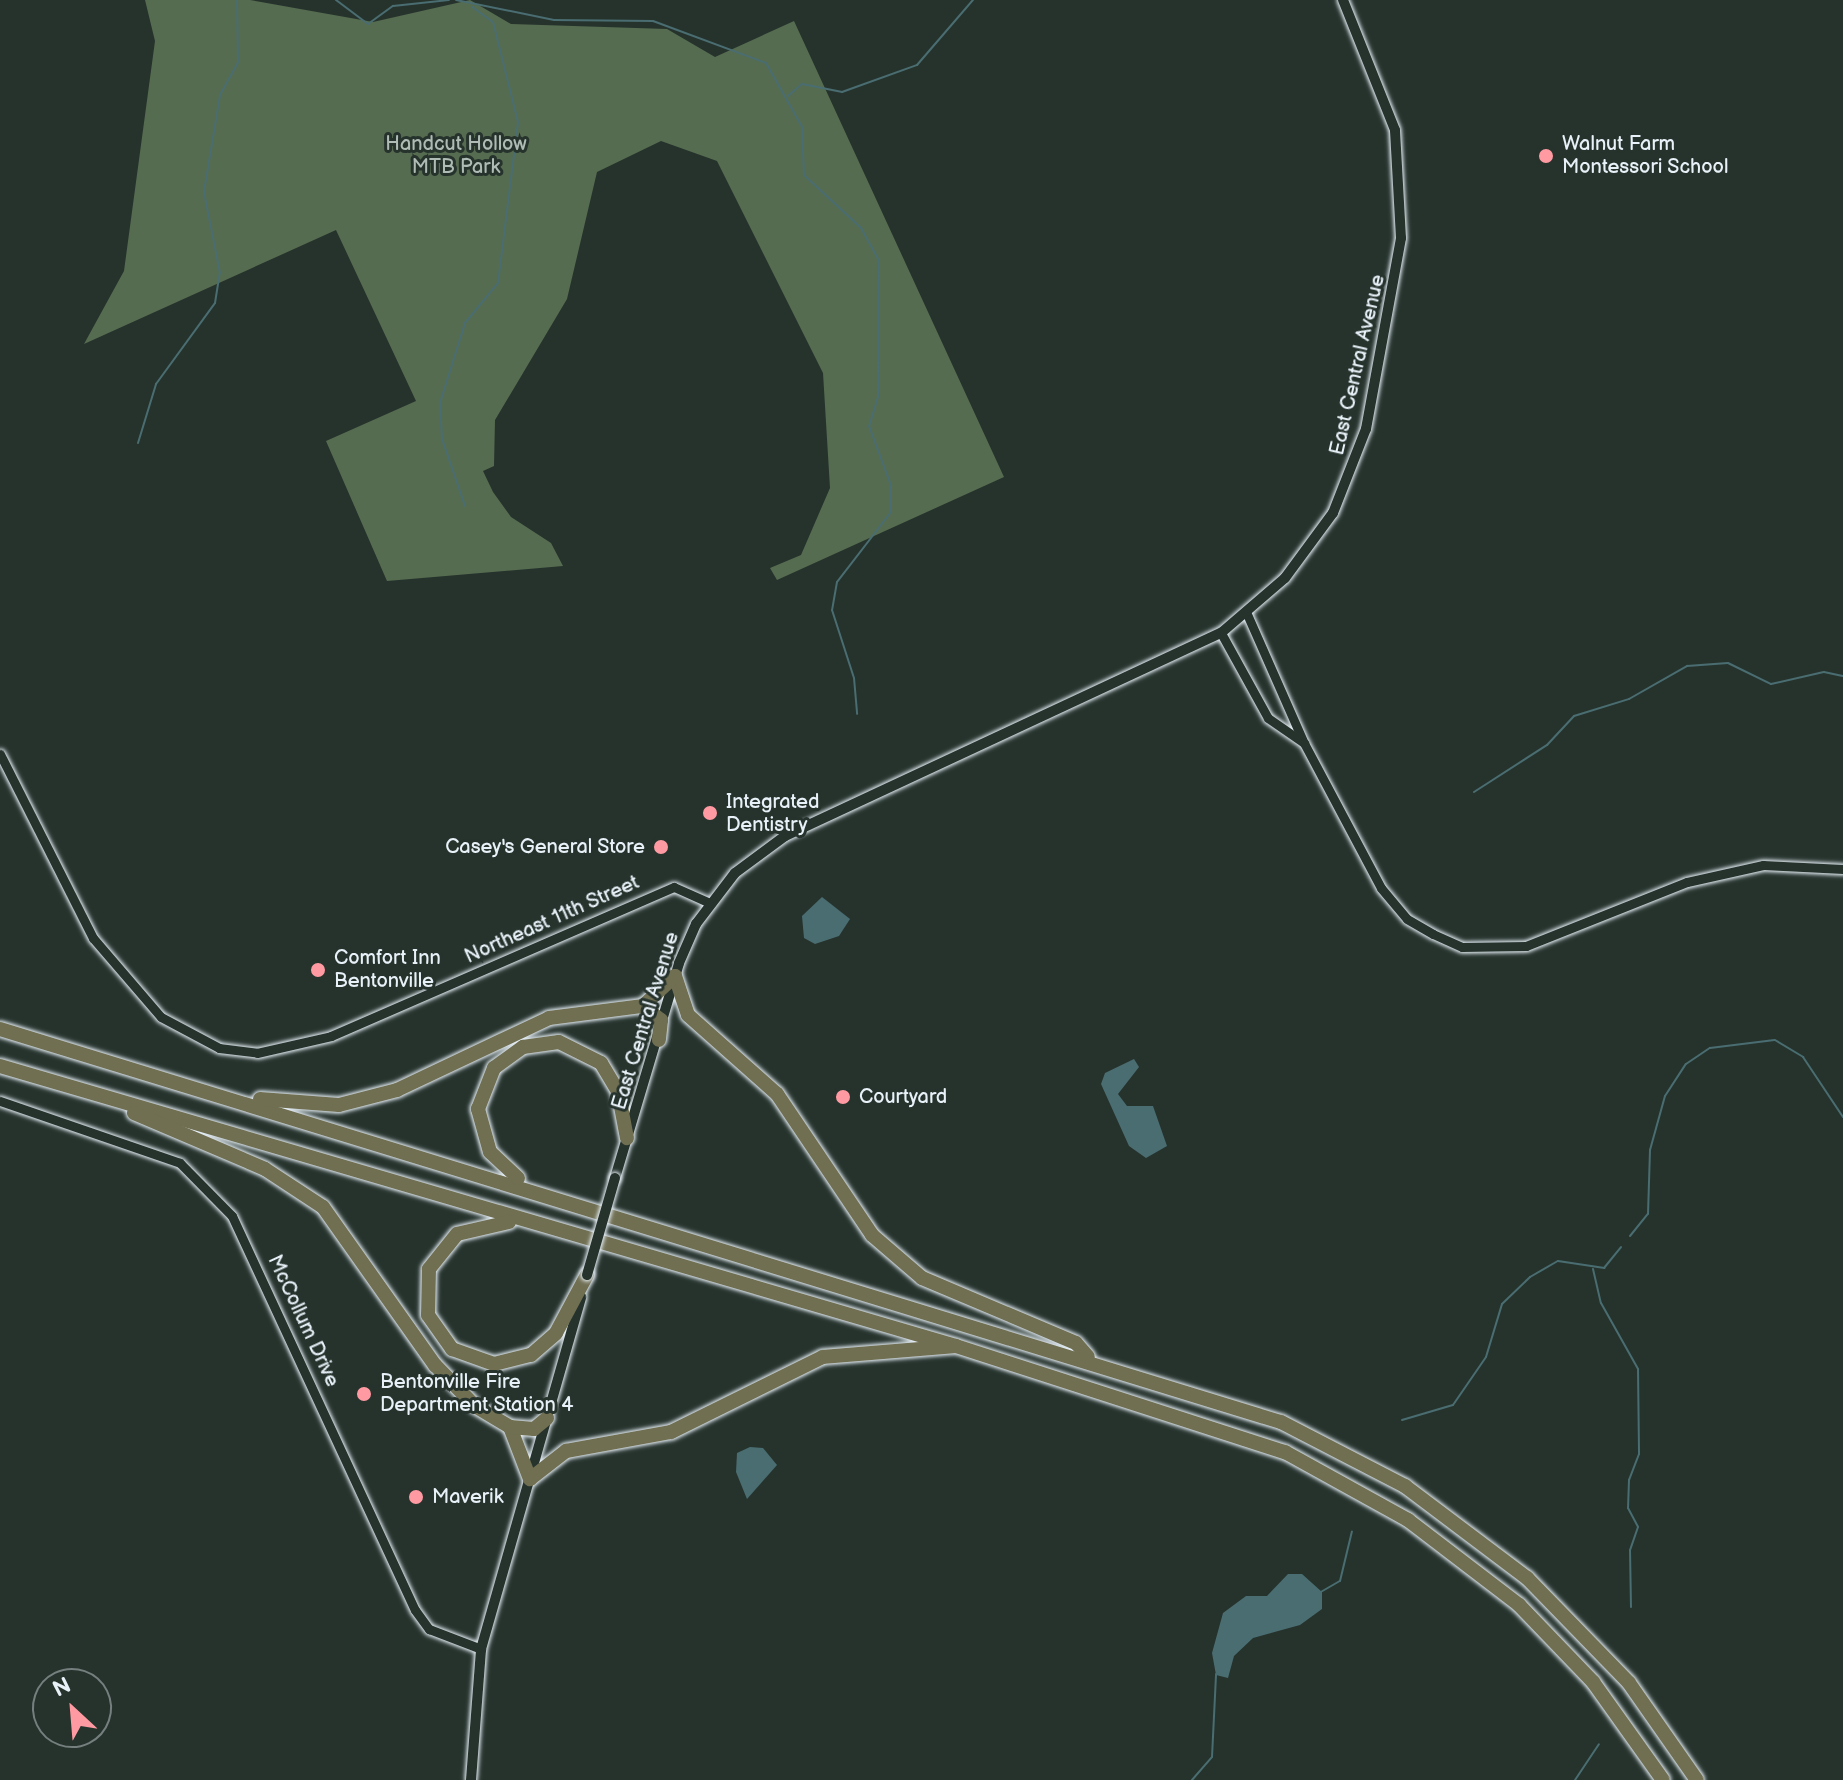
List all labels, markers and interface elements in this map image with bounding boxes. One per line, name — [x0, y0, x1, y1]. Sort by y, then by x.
park label: Handcut Hollow MTB Park — [385, 132, 527, 179]
place label: Walnut Farm Montessori School — [1562, 132, 1729, 179]
marker: Walnut Farm Montessori School — [1537, 147, 1555, 165]
street label: East Central Avenue — [1326, 272, 1390, 458]
place label: Integrated Dentistry — [726, 790, 819, 837]
marker: Integrated Dentistry — [701, 804, 719, 822]
place label: Casey's General Store — [445, 835, 645, 859]
marker: Casey's General Store — [652, 838, 670, 856]
street label: Northeast 11th Street — [461, 871, 643, 969]
street label: East Central Avenue — [608, 929, 684, 1113]
place label: Comfort Inn Bentonville — [334, 946, 441, 993]
marker: Comfort Inn Bentonville — [309, 961, 327, 979]
place label: Courtyard — [859, 1085, 947, 1109]
marker: Courtyard — [834, 1088, 852, 1106]
street label: McCollum Drive — [262, 1251, 344, 1391]
place label: Bentonville Fire Department Station 4 — [380, 1370, 574, 1417]
marker: Bentonville Fire Department Station 4 — [355, 1385, 373, 1403]
place label: Maverik — [432, 1485, 504, 1509]
marker: Maverik — [407, 1488, 425, 1506]
north arrow — [32, 1668, 112, 1748]
text: N — [49, 1672, 75, 1704]

